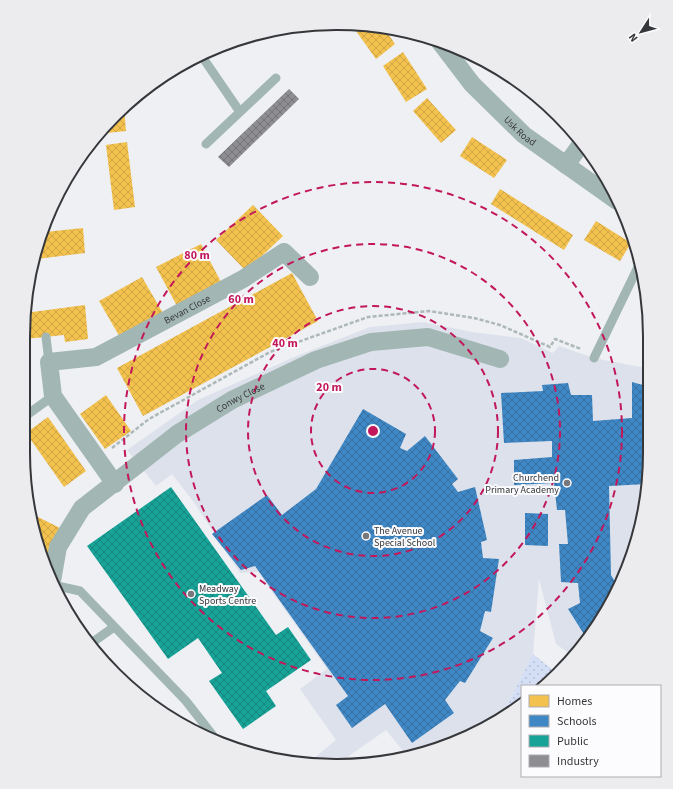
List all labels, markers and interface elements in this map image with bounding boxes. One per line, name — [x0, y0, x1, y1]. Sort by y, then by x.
north arrow — [621, 12, 661, 52]
text: N — [625, 30, 642, 45]
street label: Usk Road — [500, 113, 539, 150]
text: 80 m — [184, 247, 210, 264]
text: 60 m — [228, 291, 254, 308]
street label: Bevan Close — [162, 292, 213, 328]
text: 40 m — [272, 335, 298, 352]
street label: Conwy Close — [213, 379, 267, 416]
text: 20 m — [316, 379, 342, 396]
centre of rings — [366, 424, 380, 438]
place label: Churchend Primary Academy — [485, 471, 559, 497]
marker: Churchend Primary Academy — [562, 478, 572, 488]
place label: The Avenue Special School — [374, 524, 436, 550]
marker: The Avenue Special School — [361, 531, 371, 541]
place label: Meadway Sports Centre — [199, 582, 256, 608]
marker: Meadway Sports Centre — [186, 589, 196, 599]
legend — [521, 685, 661, 777]
text: Homes — [557, 693, 592, 710]
text: Schools — [557, 713, 597, 730]
text: Public — [557, 733, 589, 750]
text: Industry — [557, 753, 599, 770]

